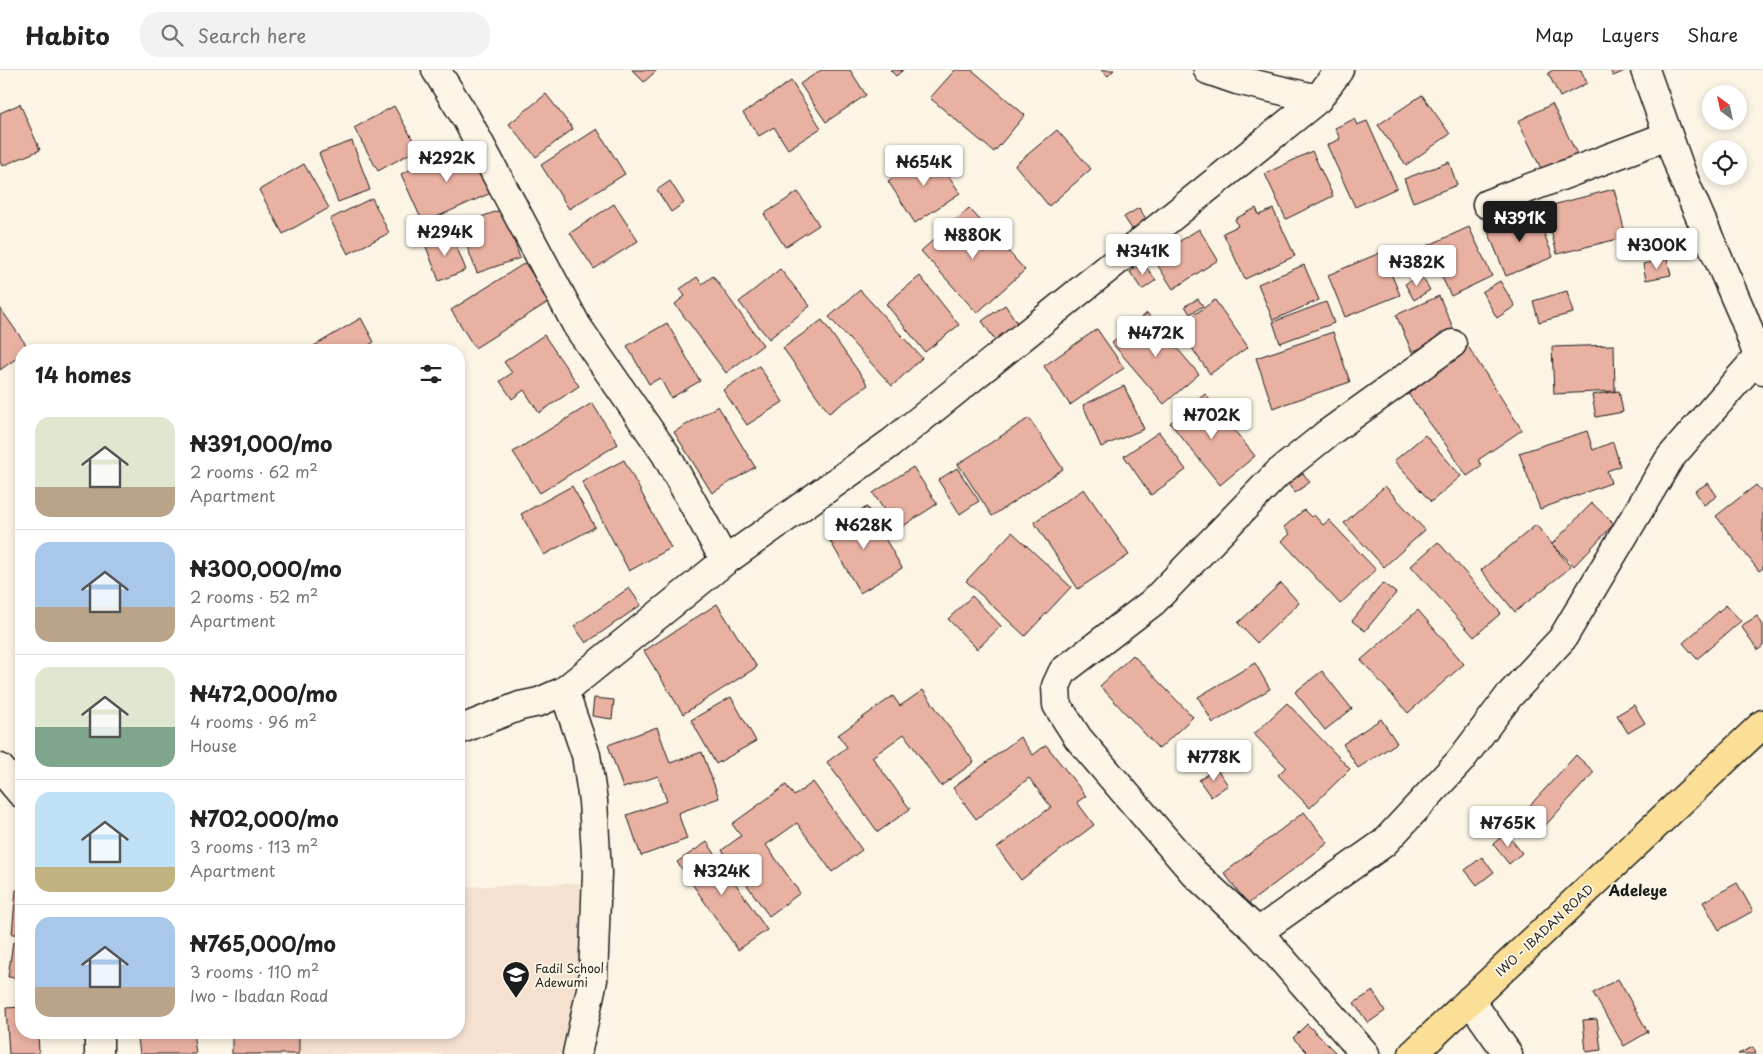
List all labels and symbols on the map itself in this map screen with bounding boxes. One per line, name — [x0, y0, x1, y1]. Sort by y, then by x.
north arrow — [1702, 85, 1748, 130]
pin: ₦292K — [412, 140, 482, 183]
pin: ₦654K — [889, 144, 959, 187]
pin: ₦391K — [1485, 200, 1555, 243]
pin: ₦294K — [410, 214, 480, 257]
pin: ₦880K — [938, 218, 1008, 260]
pin: ₦300K — [1622, 228, 1692, 270]
pin: ₦341K — [1108, 234, 1178, 276]
pin: ₦382K — [1382, 244, 1452, 287]
pin: ₦472K — [1121, 316, 1191, 358]
pin: ₦702K — [1177, 398, 1247, 440]
pin: ₦628K — [829, 508, 899, 550]
pin: ₦778K — [1179, 740, 1249, 782]
pin: ₦765K — [1473, 806, 1543, 848]
pin: ₦324K — [687, 854, 757, 896]
district label: Adeleye — [1608, 878, 1667, 901]
street label: IWO - IBADAN ROAD — [1491, 880, 1597, 980]
place label: Fadil School Adewumi — [535, 959, 604, 991]
school or university icon: Fadil School Adewumi — [501, 960, 531, 999]

